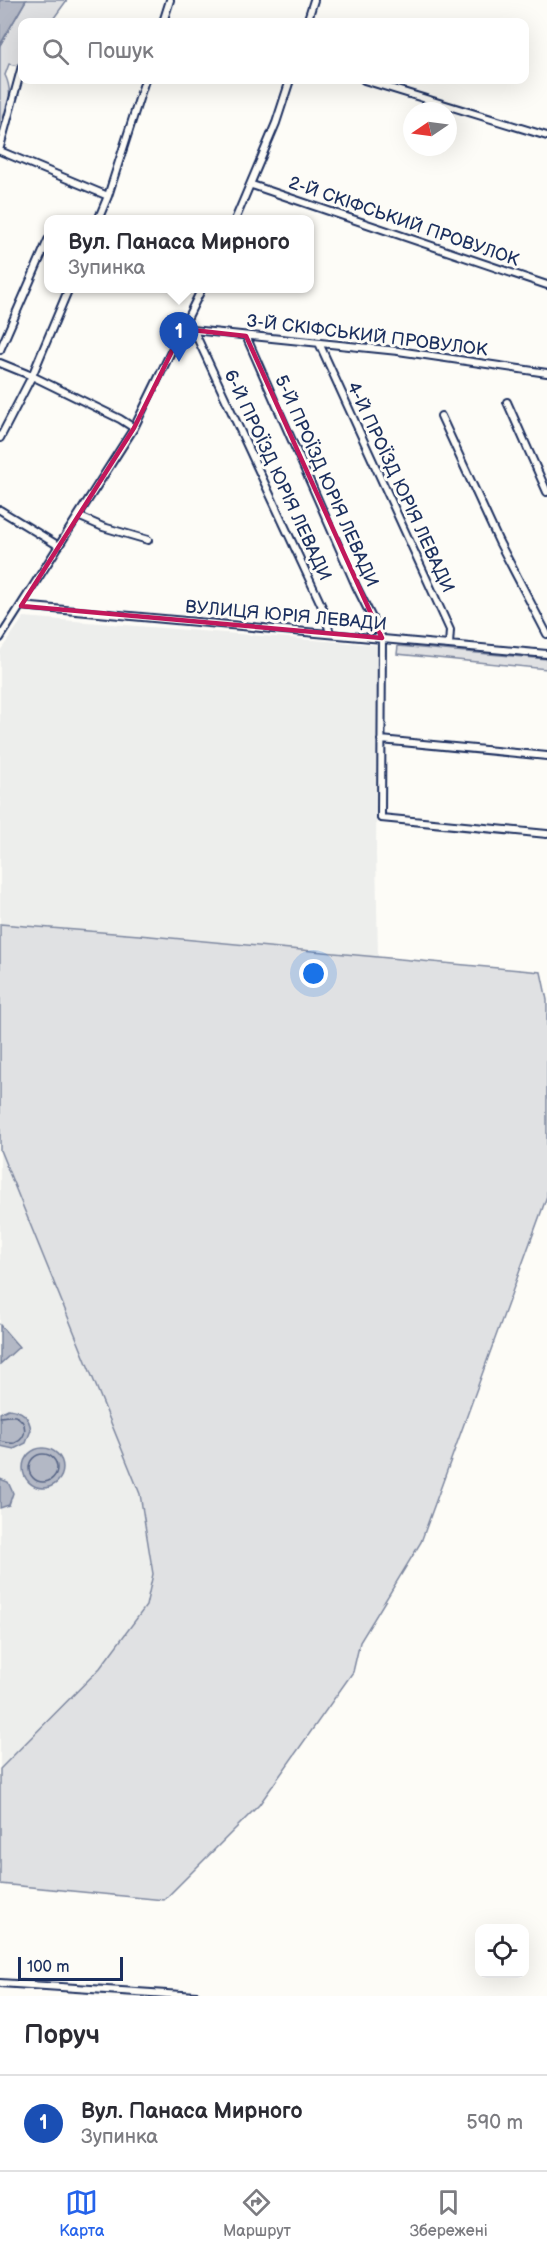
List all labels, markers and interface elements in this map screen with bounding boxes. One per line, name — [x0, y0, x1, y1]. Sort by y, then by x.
search box — [18, 18, 529, 84]
icon: search — [39, 35, 72, 68]
text: Пошук — [87, 38, 154, 65]
north arrow — [403, 102, 457, 156]
street label: 2-Й СКІФСЬКИЙ ПРОВУЛОК — [286, 172, 522, 271]
popup — [44, 215, 314, 293]
text: Вул. Панаса Мирного — [68, 229, 290, 256]
text: Зупинка — [68, 256, 145, 280]
street label: 3-Й СКІФСЬКИЙ ПРОВУЛОК — [245, 310, 489, 361]
pin: 1 — [160, 312, 198, 362]
street label: 6-Й ПРОЇЗД ЮРІЯ ЛЕВАДИ — [219, 366, 337, 584]
street label: 5-Й ПРОЇЗД ЮРІЯ ЛЕВАДИ — [270, 372, 384, 590]
street label: 4-Й ПРОЇЗД ЮРІЯ ЛЕВАДИ — [342, 378, 460, 596]
street label: ВУЛИЦЯ ЮРІЯ ЛЕВАДИ — [184, 596, 388, 635]
your location — [299, 959, 328, 988]
map controls — [475, 1924, 529, 1978]
button: locate — [475, 1924, 529, 1978]
scale bar — [18, 1954, 123, 1982]
text: 100 m — [27, 1958, 70, 1977]
text: Поруч — [24, 2020, 100, 2051]
text: Вул. Панаса Мирного — [81, 2098, 303, 2125]
text: 1 — [39, 2111, 48, 2135]
text: 590 m — [466, 2111, 523, 2135]
text: Зупинка — [81, 2125, 158, 2149]
tab: Карта — [59, 2186, 104, 2241]
tab: Маршрут — [223, 2186, 291, 2241]
tab: Збережені — [410, 2186, 488, 2241]

